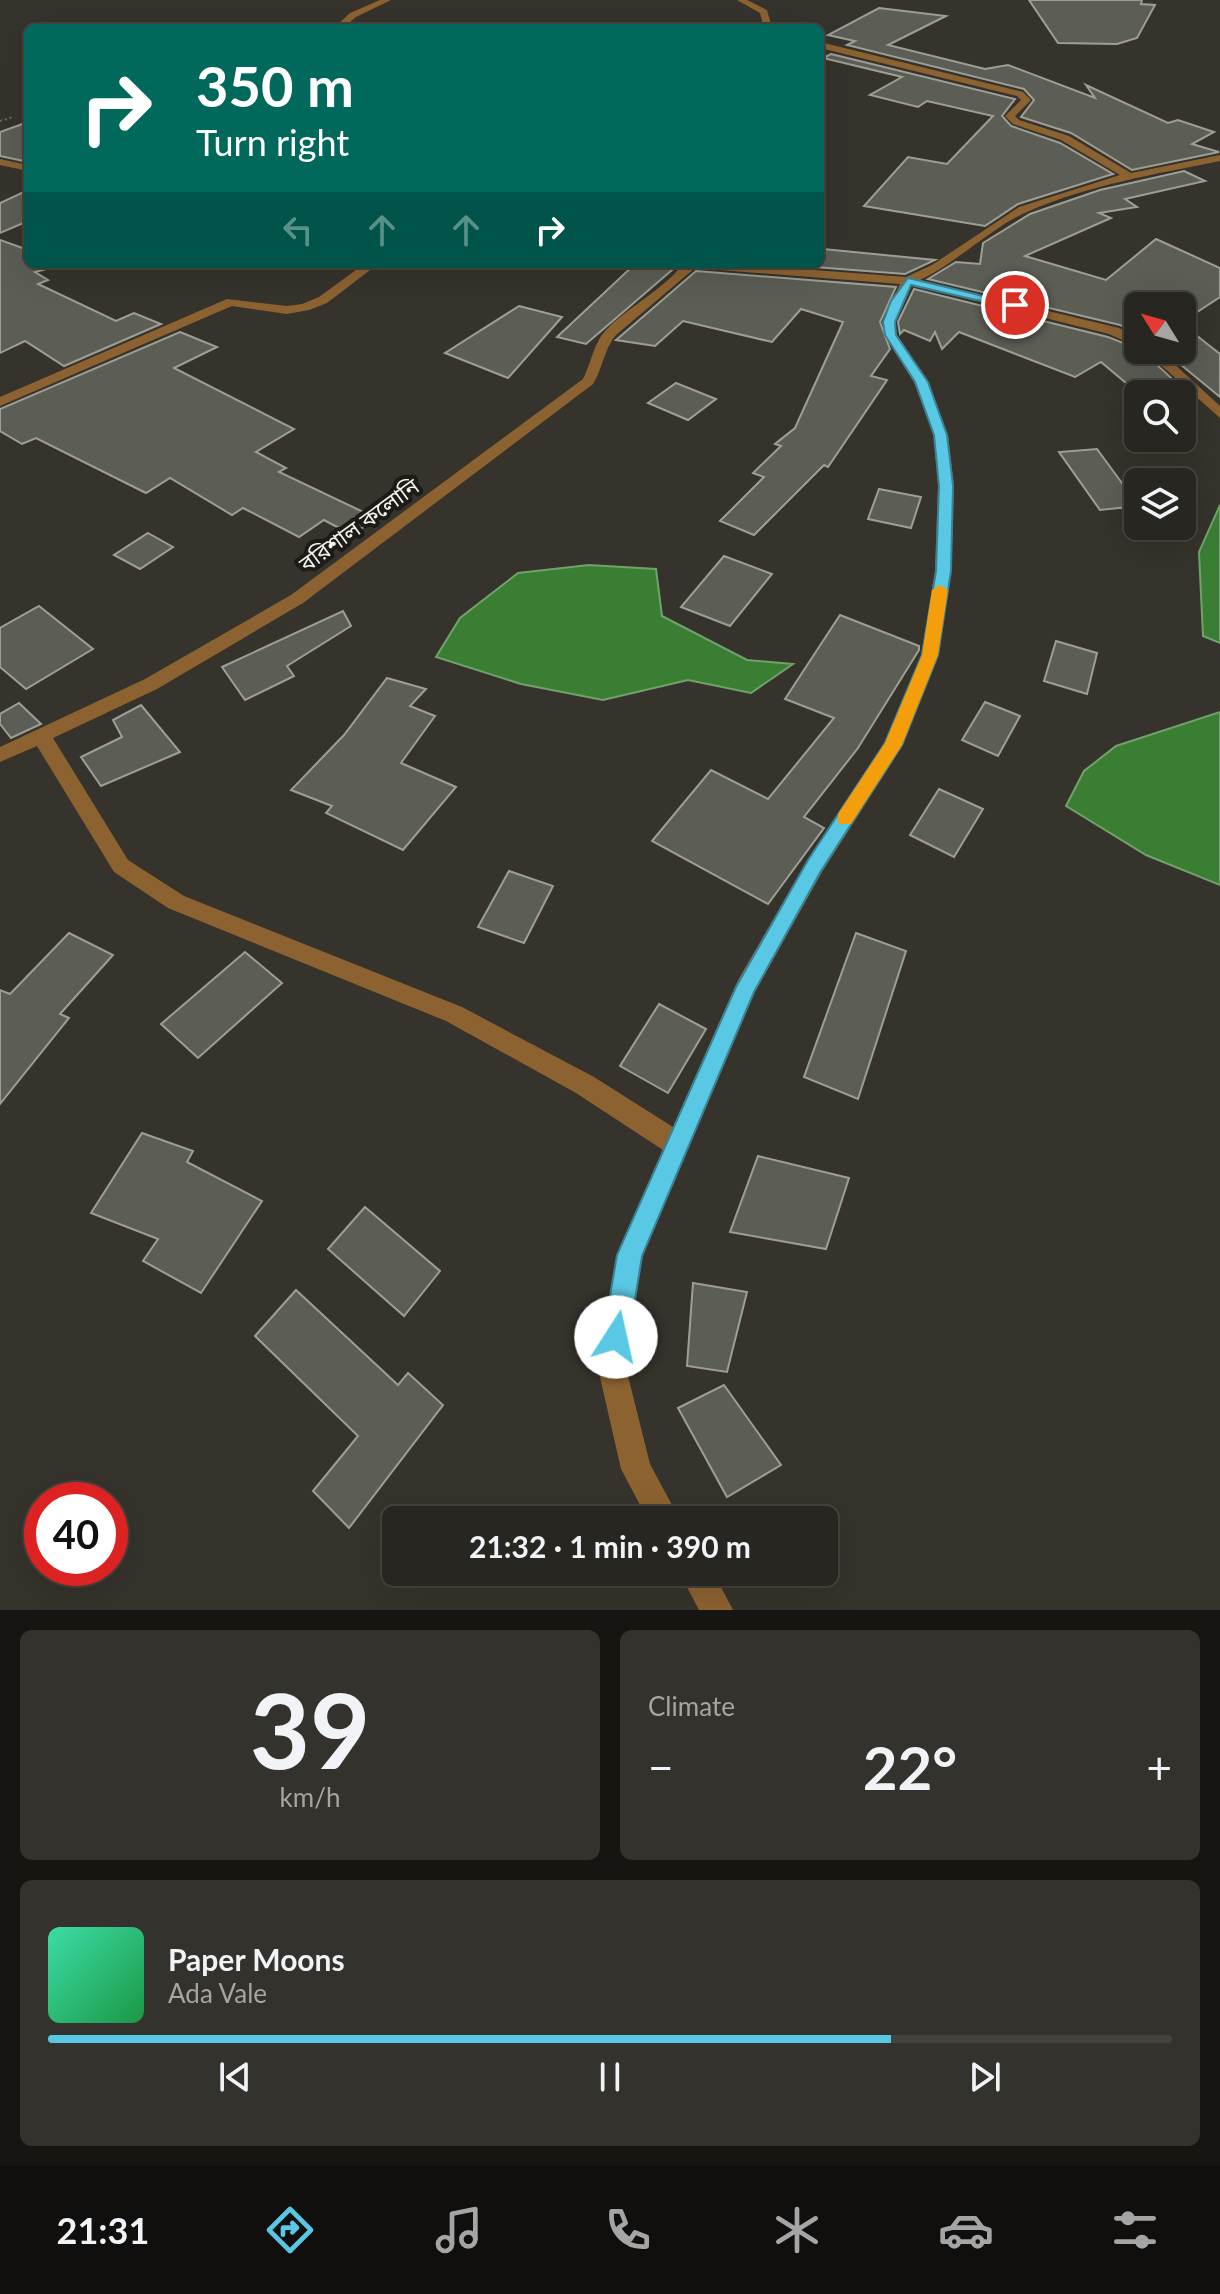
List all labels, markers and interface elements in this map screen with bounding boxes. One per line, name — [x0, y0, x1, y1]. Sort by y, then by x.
text: 350 m — [196, 52, 354, 119]
icon: right — [64, 56, 168, 160]
text: Turn right — [196, 120, 349, 164]
icon: left — [276, 208, 320, 252]
icon: ahead — [360, 208, 404, 252]
icon: ahead — [444, 208, 488, 252]
icon: right — [528, 208, 572, 252]
pin — [981, 271, 1049, 339]
icon: arrive — [993, 283, 1037, 327]
north arrow — [1124, 292, 1196, 364]
map controls — [1124, 292, 1196, 540]
button: search — [1124, 380, 1196, 452]
button: layers — [1124, 468, 1196, 540]
street label: বরিশাল কলোনি — [293, 472, 424, 578]
position arrow — [574, 1295, 658, 1379]
speed limit sign: 40 — [24, 1482, 128, 1586]
text: 21:32 · 1 min · 390 m — [469, 1528, 751, 1564]
text: 39 — [250, 1666, 370, 1791]
text: Climate — [648, 1690, 735, 1722]
text: 22° — [863, 1731, 957, 1803]
text: − — [648, 1741, 674, 1793]
text: + — [1146, 1741, 1172, 1793]
text: km/h — [280, 1781, 340, 1813]
text: Paper Moons — [168, 1941, 345, 1977]
text: Ada Vale — [168, 1977, 267, 2009]
icon: previous — [213, 2055, 257, 2099]
icon: pause — [588, 2055, 632, 2099]
icon: next — [963, 2055, 1007, 2099]
icon: directions — [262, 2202, 318, 2258]
icon: music — [431, 2202, 487, 2258]
icon: phone — [600, 2202, 656, 2258]
icon: climate — [769, 2202, 825, 2258]
icon: car — [938, 2202, 994, 2258]
icon: filters — [1107, 2202, 1163, 2258]
text: 21:31 — [57, 2208, 149, 2252]

